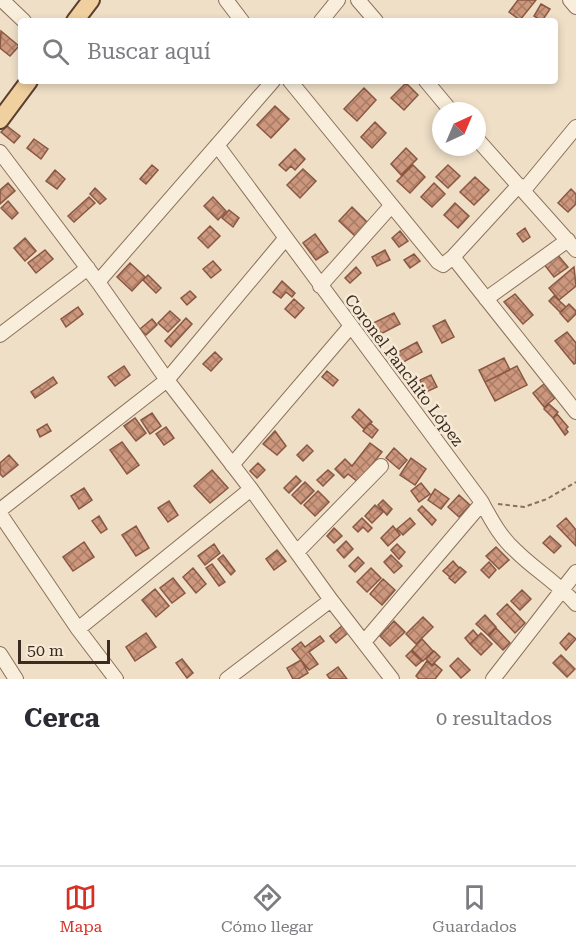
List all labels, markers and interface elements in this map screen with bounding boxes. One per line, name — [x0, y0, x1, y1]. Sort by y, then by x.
search box — [18, 18, 558, 84]
icon: search — [39, 35, 72, 68]
text: Buscar aquí — [87, 39, 211, 64]
north arrow — [432, 102, 486, 156]
street label: Coronel Panchito López — [341, 290, 468, 450]
scale bar — [18, 637, 110, 664]
text: 50 m — [27, 641, 64, 660]
text: Cerca — [24, 703, 100, 733]
text: 0 resultados — [436, 706, 552, 730]
tab: Mapa — [59, 881, 102, 936]
tab: Cómo llegar — [221, 881, 313, 936]
tab: Guardados — [432, 881, 517, 936]

